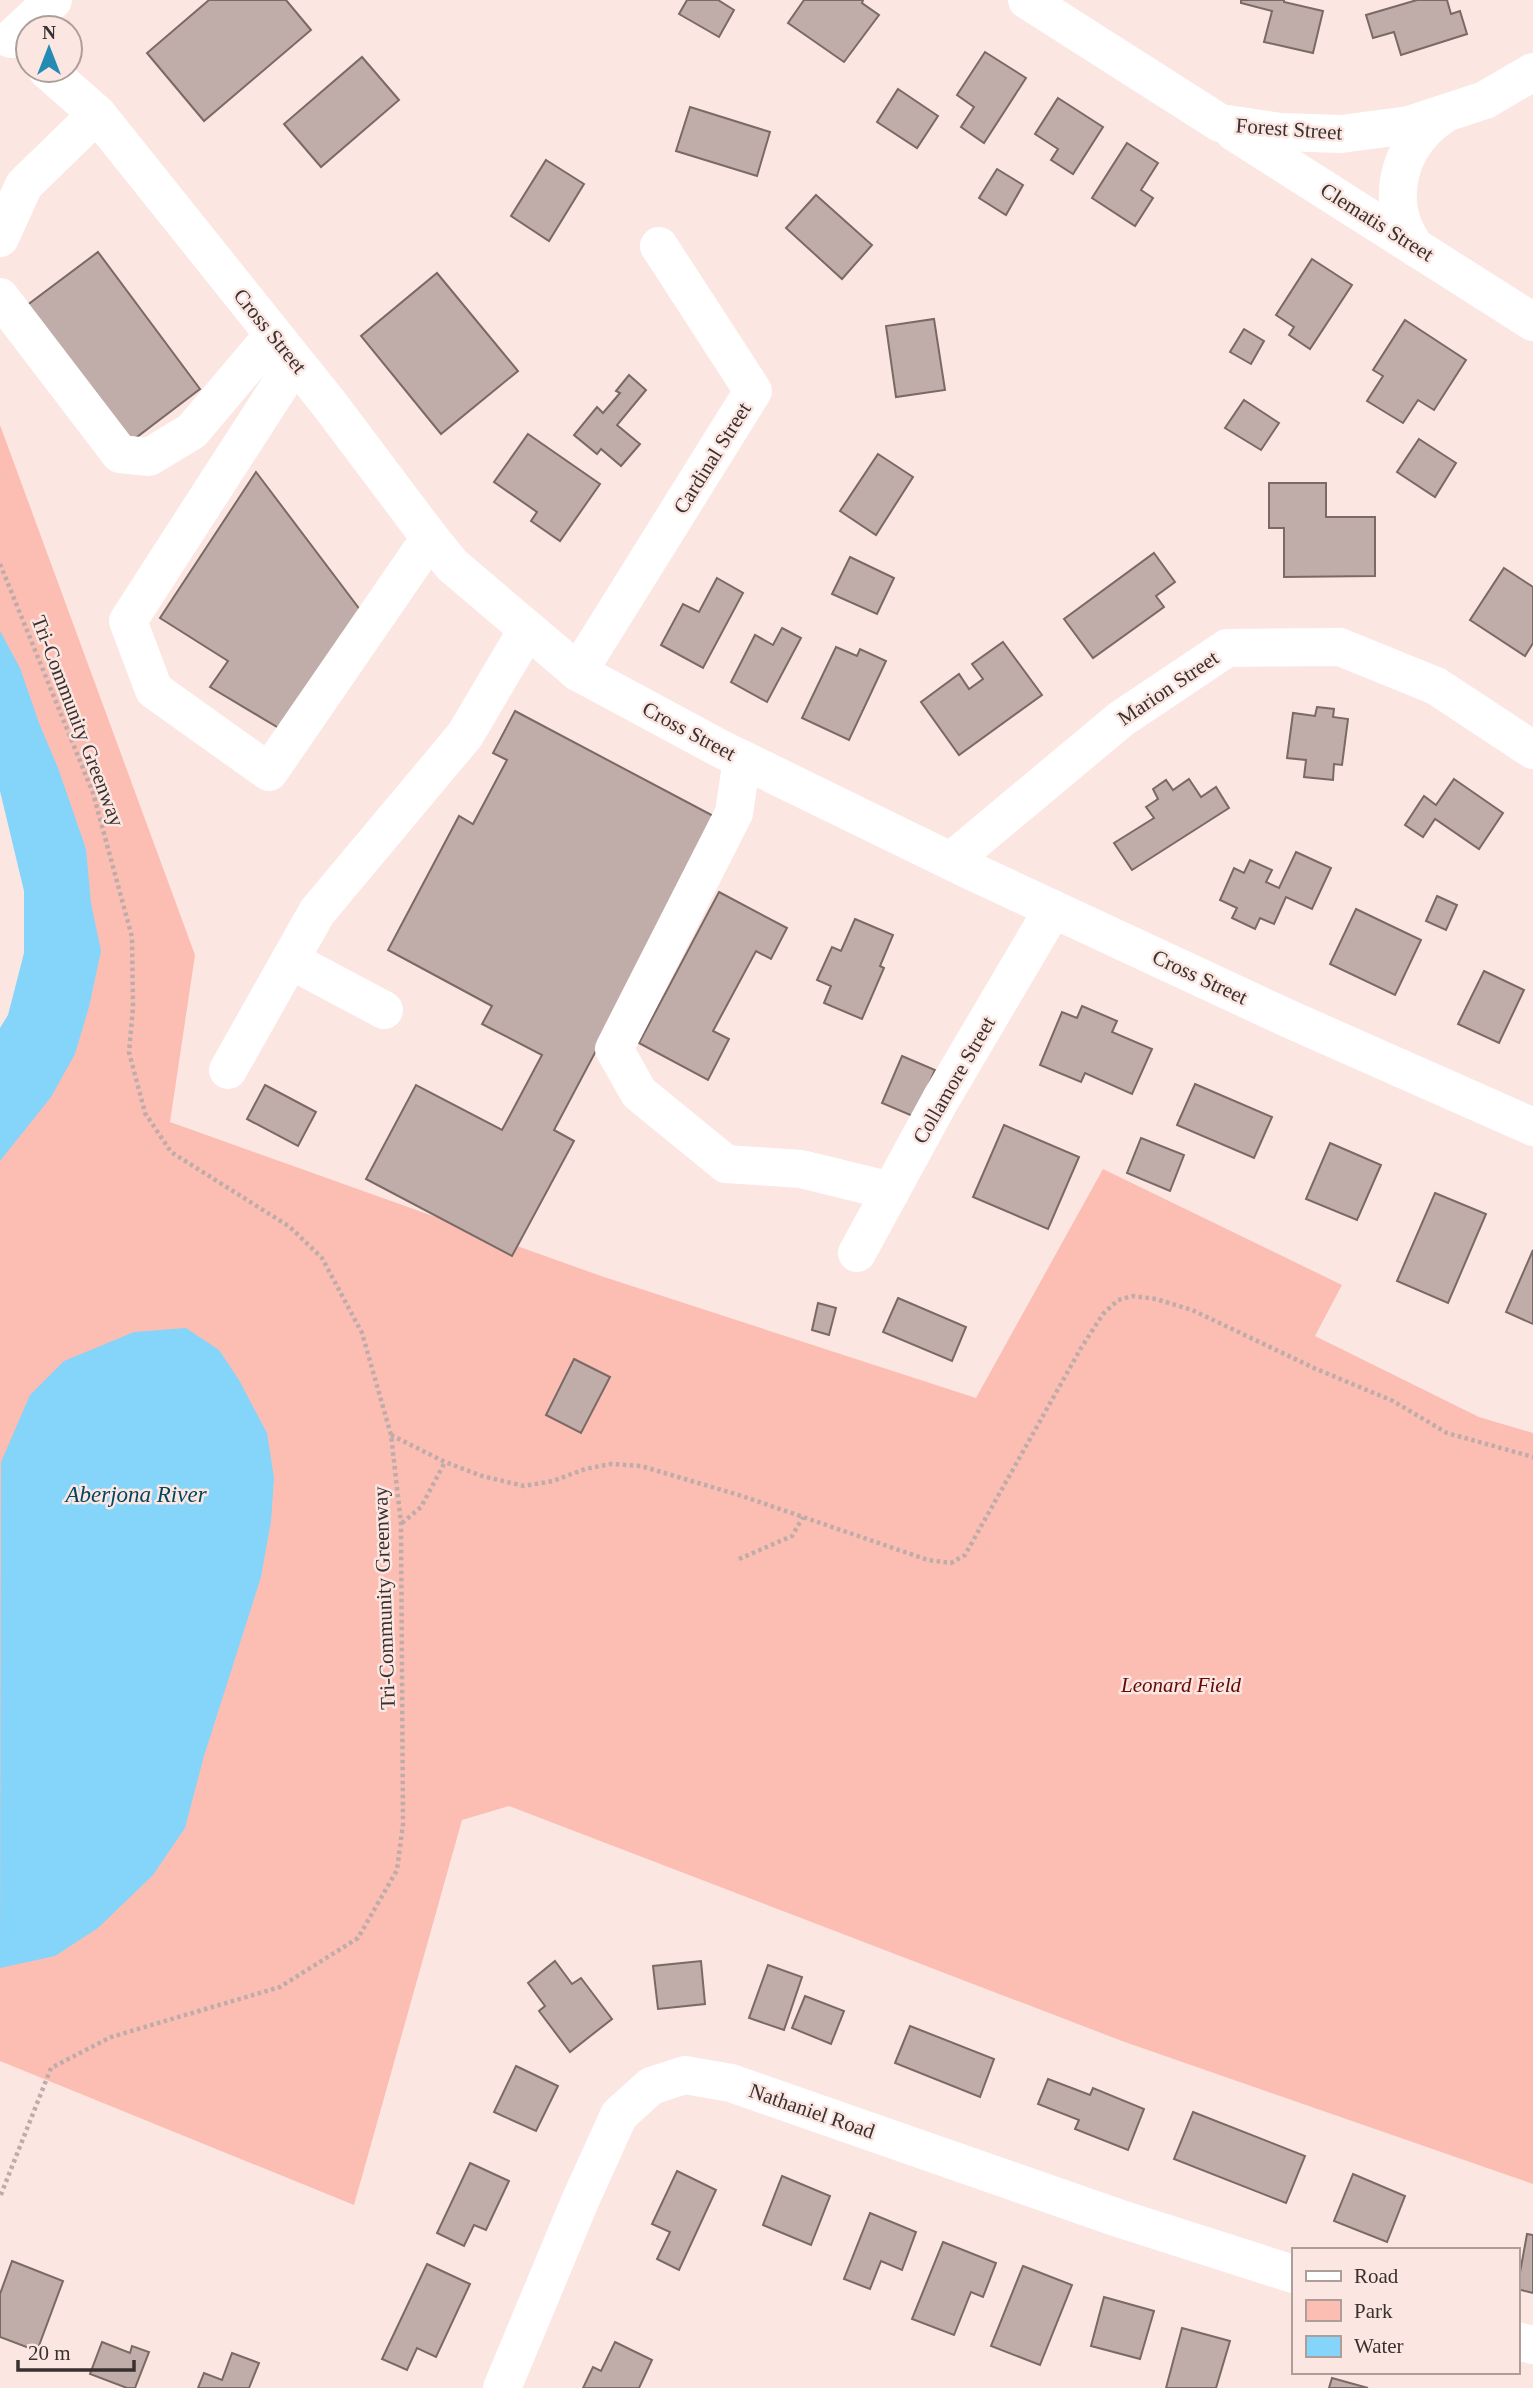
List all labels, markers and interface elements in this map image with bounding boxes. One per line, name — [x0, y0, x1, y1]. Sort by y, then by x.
north arrow — [14, 14, 84, 84]
text: N — [42, 22, 56, 43]
street label: Forest Street — [1235, 113, 1343, 145]
street label: Clematis Street — [1316, 178, 1438, 266]
street label: Cross Street — [229, 284, 312, 378]
street label: Cardinal Street — [668, 398, 756, 518]
street label: Tri-Community Greenway — [27, 612, 129, 830]
street label: Marion Street — [1113, 646, 1223, 730]
street label: Cross Street — [638, 696, 740, 766]
street label: Cross Street — [1149, 945, 1251, 1010]
street label: Collamore Street — [908, 1012, 1000, 1148]
water label: Aberjona River — [63, 1482, 208, 1507]
street label: Tri-Community Greenway — [368, 1485, 400, 1710]
park label: Leonard Field — [1120, 1673, 1241, 1697]
street label: Nathaniel Road — [746, 2078, 878, 2144]
legend — [1292, 2248, 1519, 2374]
text: Road — [1354, 2264, 1399, 2288]
text: Park — [1354, 2299, 1393, 2323]
scale bar — [18, 2328, 133, 2372]
text: Water — [1354, 2334, 1404, 2358]
text: 20 m — [28, 2341, 71, 2365]

